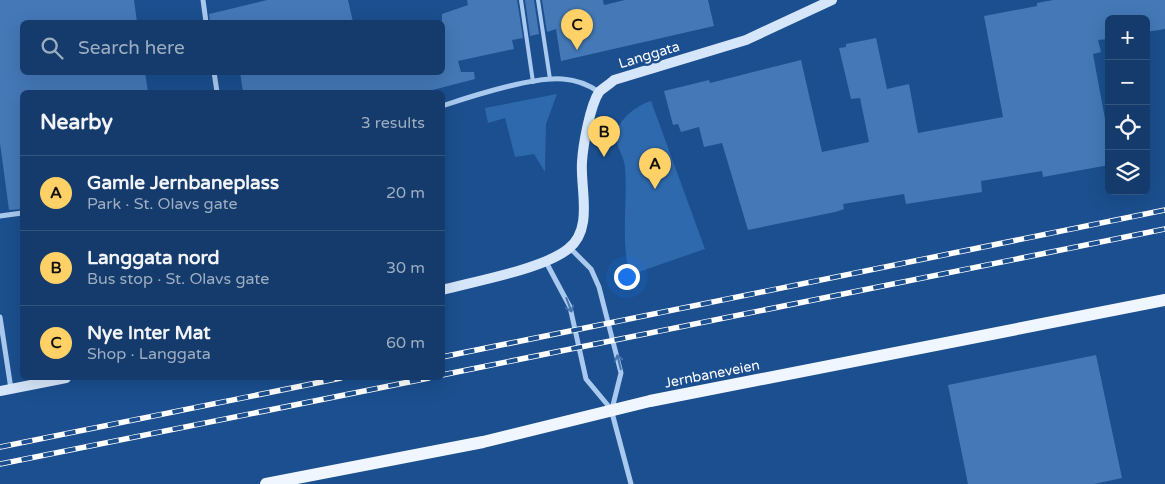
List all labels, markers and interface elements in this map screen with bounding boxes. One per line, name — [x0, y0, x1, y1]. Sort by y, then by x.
pin: C — [561, 9, 593, 50]
map controls — [1105, 15, 1150, 195]
button: + — [1105, 15, 1150, 60]
search box — [20, 20, 445, 75]
icon: search — [38, 34, 66, 62]
text: Search here — [78, 37, 185, 59]
street label: Langgata — [616, 38, 682, 72]
button: − — [1105, 60, 1150, 105]
button: locate — [1105, 105, 1150, 150]
text: Nearby — [40, 110, 113, 135]
text: 3 results — [361, 113, 425, 133]
pin: B — [588, 116, 620, 157]
pin: A — [639, 148, 671, 189]
button: layers — [1105, 150, 1150, 195]
text: Gamle Jernbaneplass — [87, 172, 279, 194]
text: A — [50, 183, 62, 203]
text: 20 m — [386, 183, 425, 203]
text: Park · St. Olavs gate — [87, 194, 238, 214]
text: Langgata nord — [87, 247, 220, 269]
text: B — [50, 258, 62, 278]
text: 30 m — [386, 258, 425, 278]
your location — [614, 264, 640, 290]
text: Bus stop · St. Olavs gate — [87, 269, 269, 289]
one-way arrow — [565, 297, 574, 312]
text: Nye Inter Mat — [87, 322, 211, 344]
text: C — [50, 333, 62, 353]
text: 60 m — [386, 333, 425, 353]
text: Shop · Langgata — [87, 344, 211, 364]
one-way arrow — [613, 355, 623, 371]
street label: Jernbaneveien — [663, 356, 761, 392]

